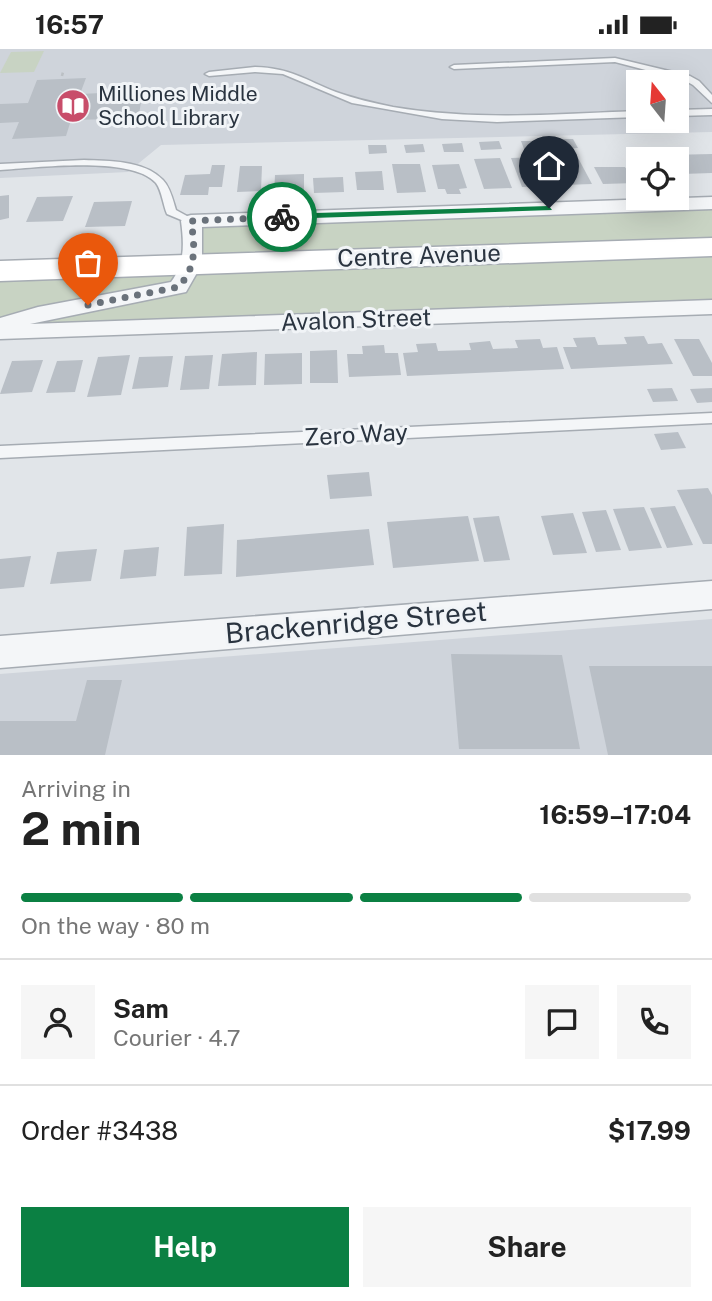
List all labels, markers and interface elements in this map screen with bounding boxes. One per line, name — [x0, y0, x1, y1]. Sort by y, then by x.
text: 16:57 — [35, 9, 104, 40]
north arrow — [626, 70, 690, 133]
map controls — [626, 70, 689, 210]
place label: Milliones Middle School Library — [98, 81, 258, 130]
library icon: Milliones Middle School Library — [54, 87, 92, 125]
pin — [519, 136, 579, 208]
icon: home — [530, 147, 568, 185]
button: locate — [626, 147, 689, 210]
courier — [247, 182, 317, 252]
icon: bike — [263, 198, 301, 236]
pin — [58, 233, 118, 305]
street label: Centre Avenue — [337, 238, 501, 272]
icon: bag — [69, 244, 107, 282]
street label: Avalon Street — [280, 302, 432, 336]
street label: Zero Way — [303, 417, 409, 451]
street label: Brackenridge Street — [224, 594, 488, 649]
text: Arriving in — [21, 775, 131, 802]
text: 16:59–17:04 — [539, 799, 691, 830]
text: 2 min — [21, 801, 141, 855]
text: On the way · 80 m — [21, 912, 210, 939]
button: person — [21, 985, 95, 1059]
button: chat — [525, 985, 599, 1059]
button: phone — [617, 985, 691, 1059]
text: Sam — [113, 993, 169, 1024]
text: Courier · 4.7 — [113, 1024, 241, 1051]
text: Order #3438 — [21, 1115, 178, 1146]
text: $17.99 — [608, 1115, 691, 1146]
button: Help — [21, 1207, 349, 1287]
button: Share — [363, 1207, 691, 1287]

